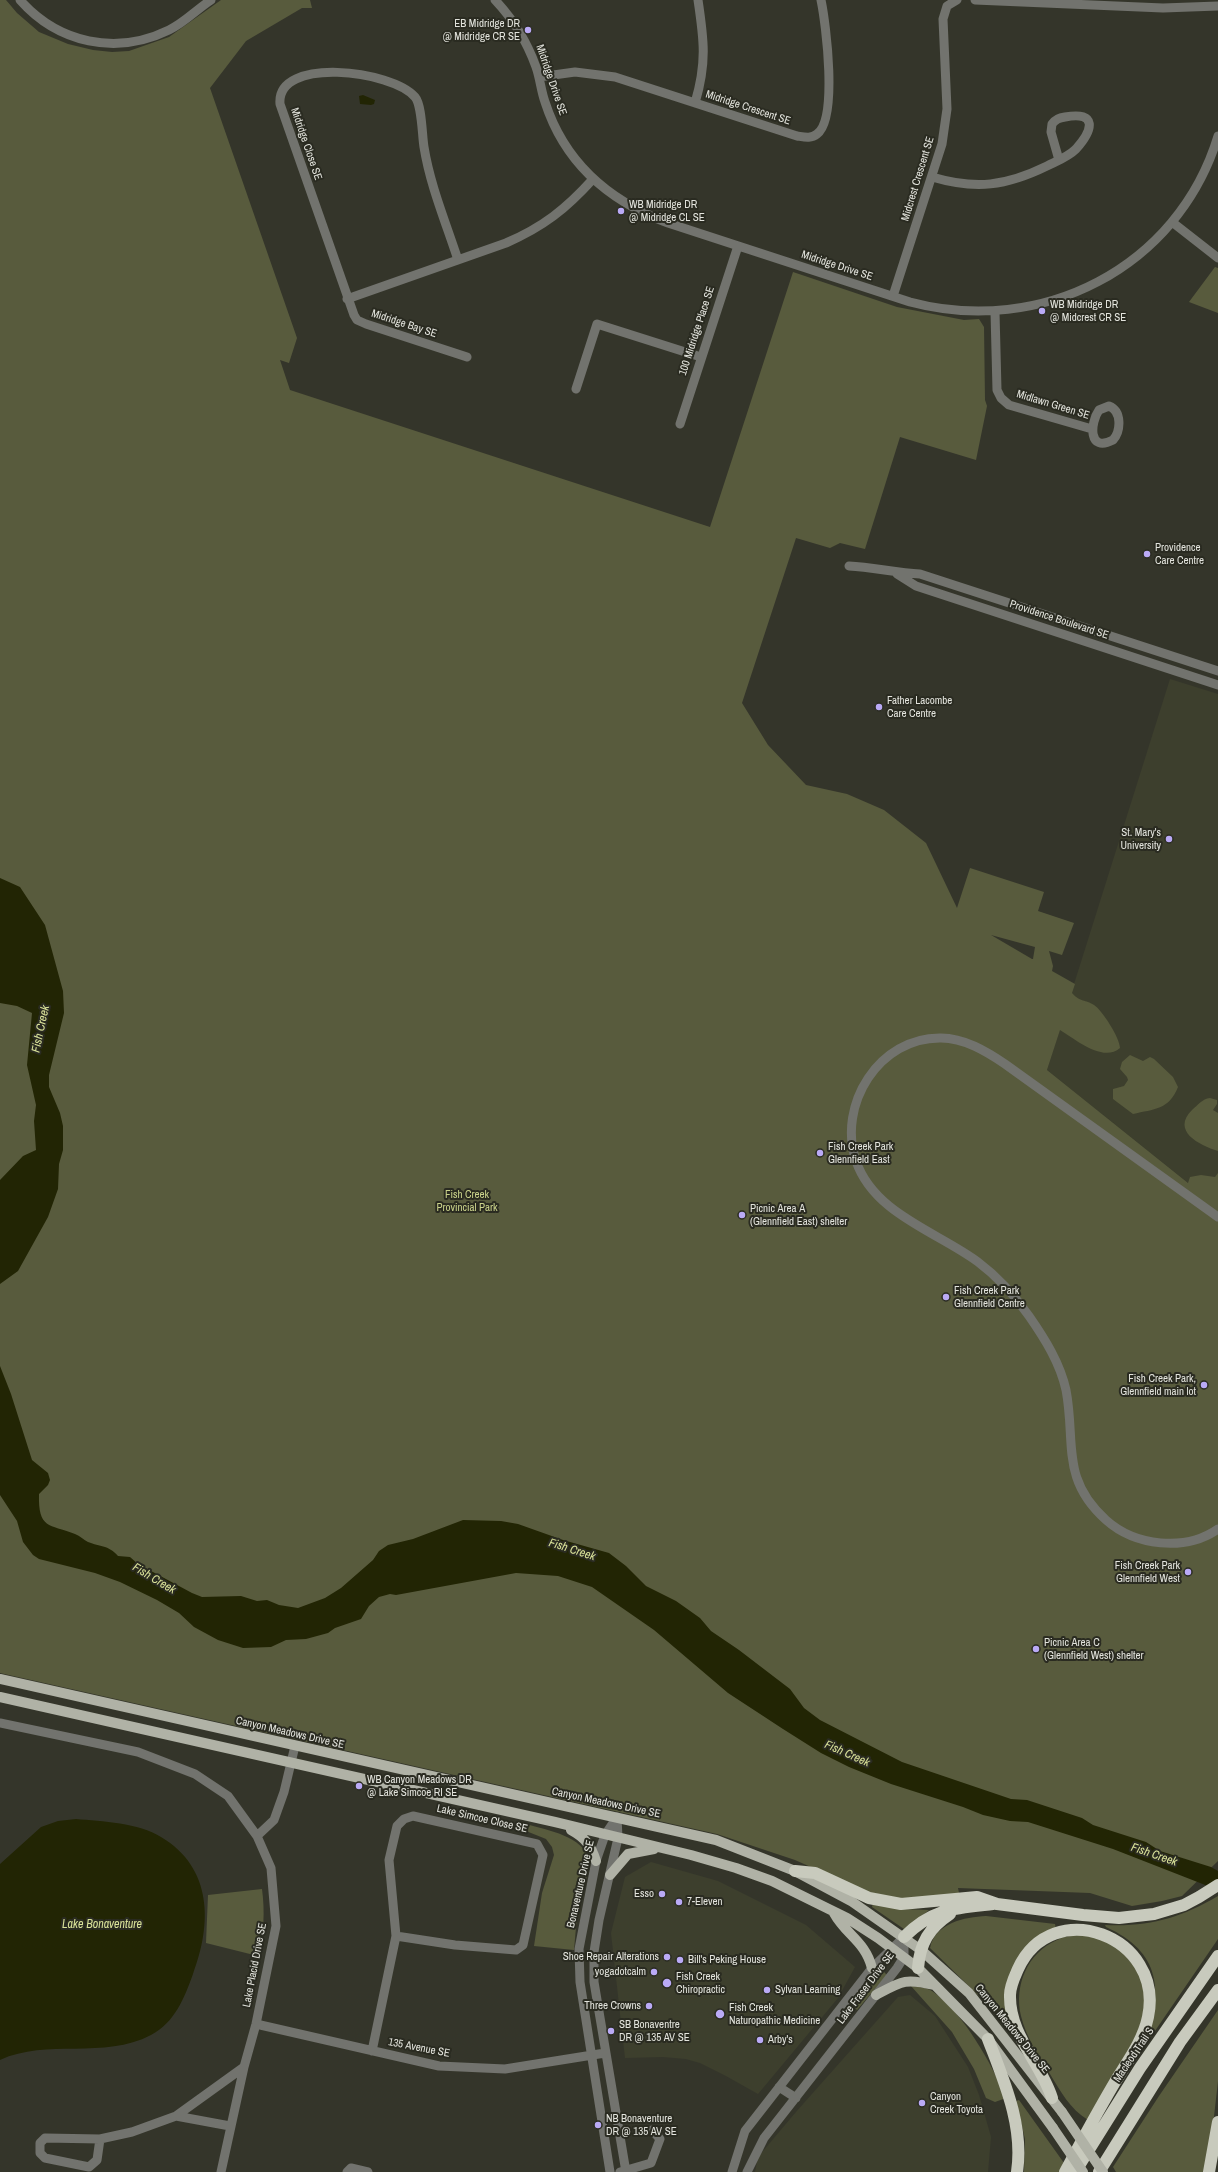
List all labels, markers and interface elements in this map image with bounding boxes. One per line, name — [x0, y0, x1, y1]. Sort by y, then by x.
place label: EB Midridge DR @ Midridge CR SE — [443, 17, 520, 43]
marker: EB Midridge DR @ Midridge CR SE — [523, 25, 533, 35]
street label: Midridge Drive SE — [533, 43, 569, 117]
street label: Midridge Crescent SE — [704, 88, 792, 128]
street label: Midridge Close SE — [287, 106, 325, 182]
street label: Midcrest Crescent SE — [899, 135, 937, 223]
place label: WB Midridge DR @ Midridge CL SE — [629, 198, 705, 224]
marker: WB Midridge DR @ Midridge CL SE — [616, 206, 626, 216]
street label: Midridge Drive SE — [800, 248, 874, 284]
street label: 100 Midridge Place SE — [676, 285, 718, 377]
place label: WB Midridge DR @ Midcrest CR SE — [1050, 298, 1126, 324]
marker: WB Midridge DR @ Midcrest CR SE — [1037, 306, 1047, 316]
street label: Midridge Bay SE — [370, 307, 438, 341]
street label: Midlawn Green SE — [1015, 388, 1091, 422]
place label: Providence Care Centre — [1155, 541, 1204, 567]
marker: Providence Care Centre — [1142, 549, 1152, 559]
street label: Providence Boulevard SE — [1008, 598, 1110, 642]
place label: Father Lacombe Care Centre — [887, 694, 952, 720]
marker: Father Lacombe Care Centre — [874, 702, 884, 712]
place label: St. Mary's University — [1120, 826, 1161, 852]
marker: St. Mary's University — [1164, 834, 1174, 844]
water label: Fish Creek — [29, 1004, 53, 1054]
place label: Fish Creek Park Glennfield East — [828, 1140, 893, 1166]
marker: Fish Creek Park Glennfield East — [815, 1148, 825, 1158]
park label: Fish Creek Provincial Park — [436, 1188, 498, 1214]
place label: Picnic Area A (Glennfield East) shelter — [750, 1202, 847, 1228]
marker: Picnic Area A (Glennfield East) shelter — [737, 1210, 747, 1220]
place label: Fish Creek Park Glennfield Centre — [954, 1284, 1025, 1310]
marker: Fish Creek Park Glennfield Centre — [941, 1292, 951, 1302]
place label: Fish Creek Park, Glennfield main lot — [1120, 1372, 1196, 1398]
marker: Fish Creek Park, Glennfield main lot — [1199, 1380, 1209, 1390]
water label: Fish Creek — [547, 1536, 597, 1564]
place label: Fish Creek Park Glennfield West — [1115, 1559, 1180, 1585]
water label: Fish Creek — [130, 1560, 178, 1598]
marker: Fish Creek Park Glennfield West — [1183, 1567, 1193, 1577]
place label: Picnic Area C (Glennfield West) shelter — [1044, 1636, 1144, 1662]
marker: Picnic Area C (Glennfield West) shelter — [1031, 1644, 1041, 1654]
street label: Canyon Meadows Drive SE — [235, 1714, 345, 1752]
water label: Fish Creek — [822, 1738, 872, 1770]
place label: WB Canyon Meadows DR @ Lake Simcoe RI SE — [367, 1773, 472, 1799]
marker: WB Canyon Meadows DR @ Lake Simcoe RI SE — [354, 1781, 364, 1791]
street label: Canyon Meadows Drive SE — [550, 1785, 662, 1821]
street label: Lake Simcoe Close SE — [435, 1802, 529, 1836]
street label: Bonaventure Drive SE — [564, 1839, 598, 1929]
water label: Fish Creek — [1129, 1840, 1179, 1870]
place label: Esso — [634, 1887, 654, 1901]
marker: Esso — [657, 1889, 667, 1899]
place label: 7-Eleven — [687, 1895, 723, 1909]
marker: 7-Eleven — [674, 1897, 684, 1907]
water label: Lake Bonaventure — [62, 1918, 142, 1932]
street label: Lake Placid Drive SE — [240, 1922, 270, 2008]
street label: Lake Fraser Drive SE — [835, 1949, 897, 2027]
place label: Shoe Repair Alterations — [563, 1950, 659, 1964]
marker: Shoe Repair Alterations — [662, 1952, 672, 1962]
place label: Bill's Peking House — [688, 1953, 766, 1967]
marker: Bill's Peking House — [675, 1955, 685, 1965]
place label: yogadotcalm — [595, 1965, 646, 1979]
marker: yogadotcalm — [649, 1967, 659, 1977]
place label: Fish Creek Chiropractic — [676, 1970, 725, 1996]
marker: Fish Creek Chiropractic — [661, 1977, 673, 1989]
street label: Canyon Meadows Drive SE — [972, 1982, 1052, 2076]
place label: Sylvan Learning — [775, 1983, 840, 1997]
marker: Sylvan Learning — [762, 1985, 772, 1995]
place label: Three Crowns — [584, 1999, 641, 2013]
marker: Three Crowns — [644, 2001, 654, 2011]
place label: Fish Creek Naturopathic Medicine — [729, 2001, 820, 2027]
marker: Fish Creek Naturopathic Medicine — [714, 2008, 726, 2020]
place label: SB Bonaventre DR @ 135 AV SE — [619, 2018, 690, 2044]
street label: Macleod Trail S — [1111, 2025, 1157, 2085]
marker: SB Bonaventre DR @ 135 AV SE — [606, 2026, 616, 2036]
place label: Arby's — [768, 2033, 793, 2047]
marker: Arby's — [755, 2035, 765, 2045]
street label: 135 Avenue SE — [387, 2036, 451, 2060]
place label: Canyon Creek Toyota — [930, 2090, 983, 2116]
marker: Canyon Creek Toyota — [917, 2098, 927, 2108]
place label: NB Bonaventure DR @ 135 AV SE — [606, 2112, 677, 2138]
marker: NB Bonaventure DR @ 135 AV SE — [593, 2120, 603, 2130]

